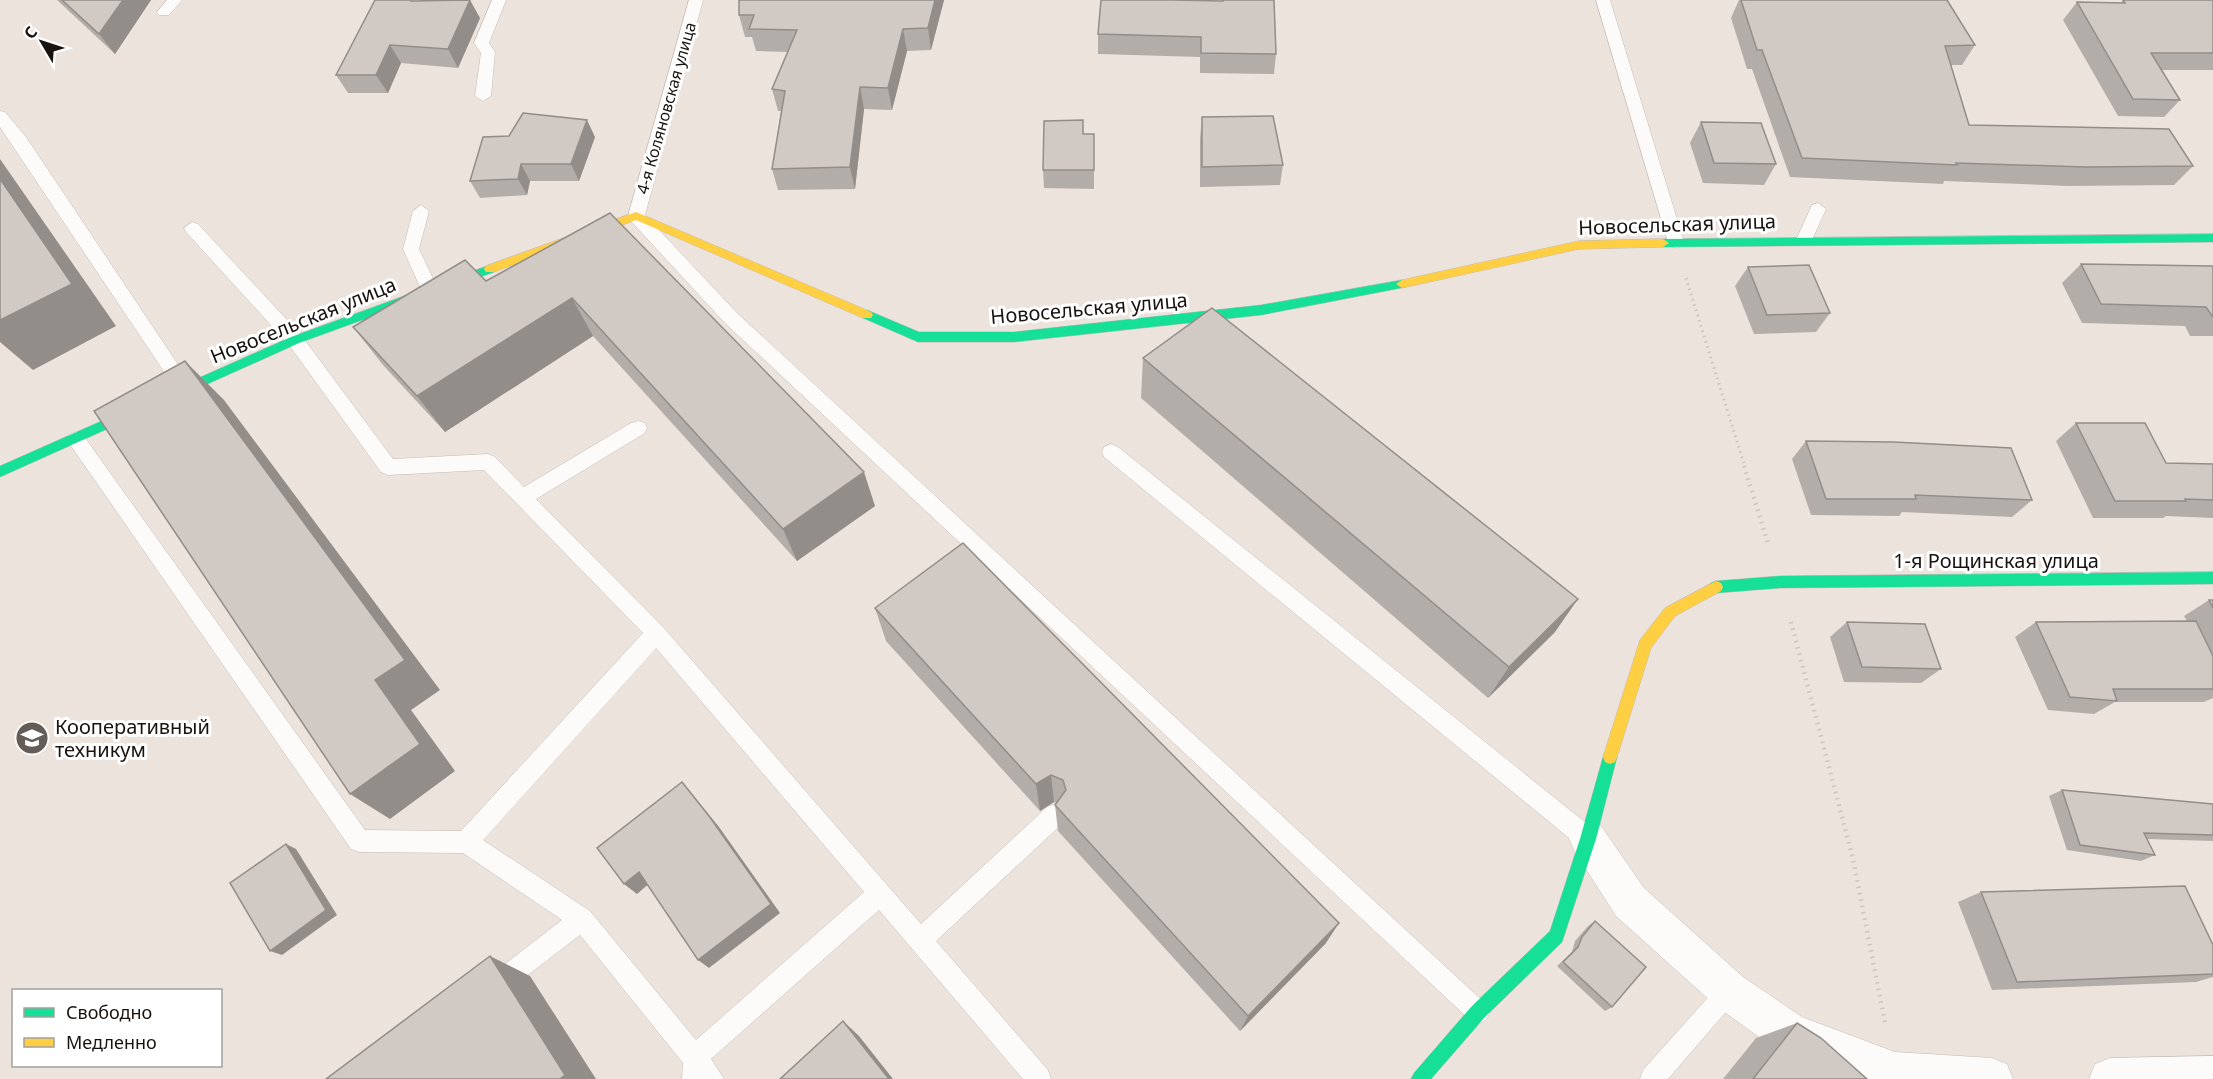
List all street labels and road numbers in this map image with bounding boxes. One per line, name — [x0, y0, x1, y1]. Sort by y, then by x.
street label: 4-я Коляновская улица — [631, 20, 701, 196]
street label: Новосельская улица — [1578, 207, 1776, 241]
street label: Новосельская улица — [206, 270, 400, 370]
street label: Новосельская улица — [989, 286, 1189, 330]
street label: 1-я Рощинская улица — [1893, 547, 2099, 574]

